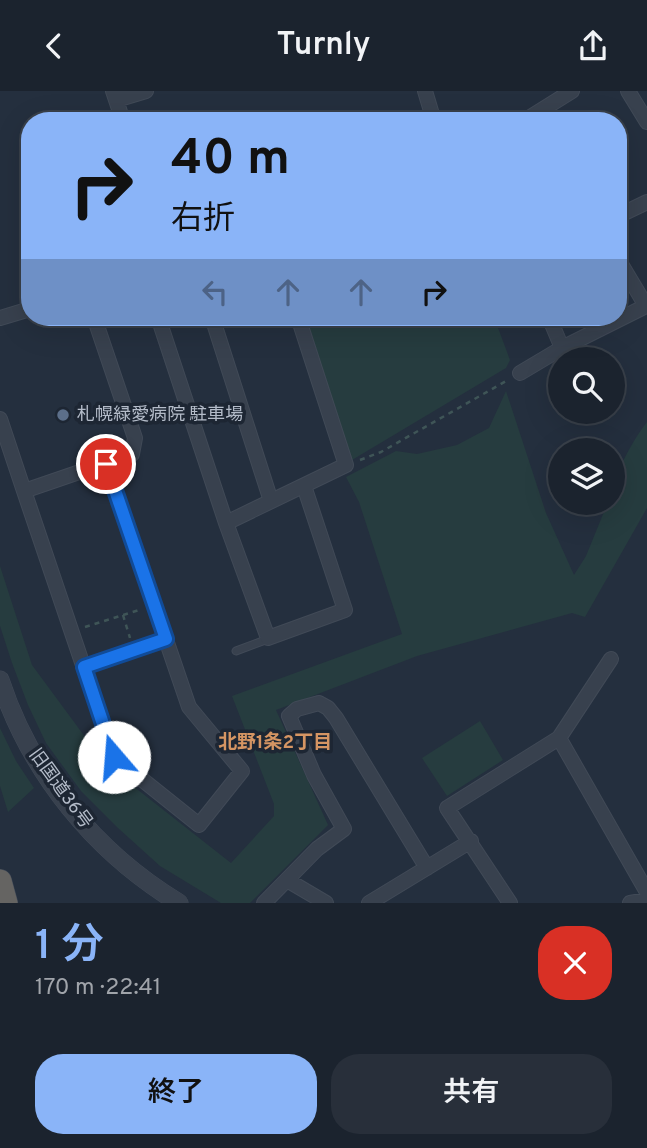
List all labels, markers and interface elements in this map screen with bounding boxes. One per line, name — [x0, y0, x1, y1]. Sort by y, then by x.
text: Turnly — [276, 26, 371, 66]
icon: back — [35, 27, 73, 65]
icon: share — [574, 27, 612, 65]
text: 40 m — [171, 130, 290, 192]
icon: right — [56, 140, 147, 231]
text: 右折 — [171, 200, 235, 240]
icon: left — [196, 273, 234, 311]
icon: ahead — [269, 273, 307, 311]
icon: ahead — [342, 273, 380, 311]
icon: right — [415, 273, 453, 311]
map controls — [548, 347, 625, 515]
button: search — [548, 347, 625, 424]
place label: 札幌緑愛病院 駐車場 — [77, 404, 243, 427]
marker: 札幌緑愛病院 駐車場 — [55, 407, 71, 423]
pin — [76, 434, 136, 494]
button: layers — [548, 438, 625, 515]
icon: arrive — [87, 445, 125, 483]
position arrow — [77, 720, 151, 794]
district label: 北野1条2丁目 — [218, 731, 332, 755]
street label: 旧国道36号 — [23, 744, 97, 834]
text: 1 分 — [35, 921, 104, 974]
button: close — [538, 926, 612, 1000]
text: 170 m · 22:41 — [35, 974, 161, 1003]
button: 終了 — [35, 1054, 317, 1134]
button: 共有 — [331, 1054, 612, 1134]

